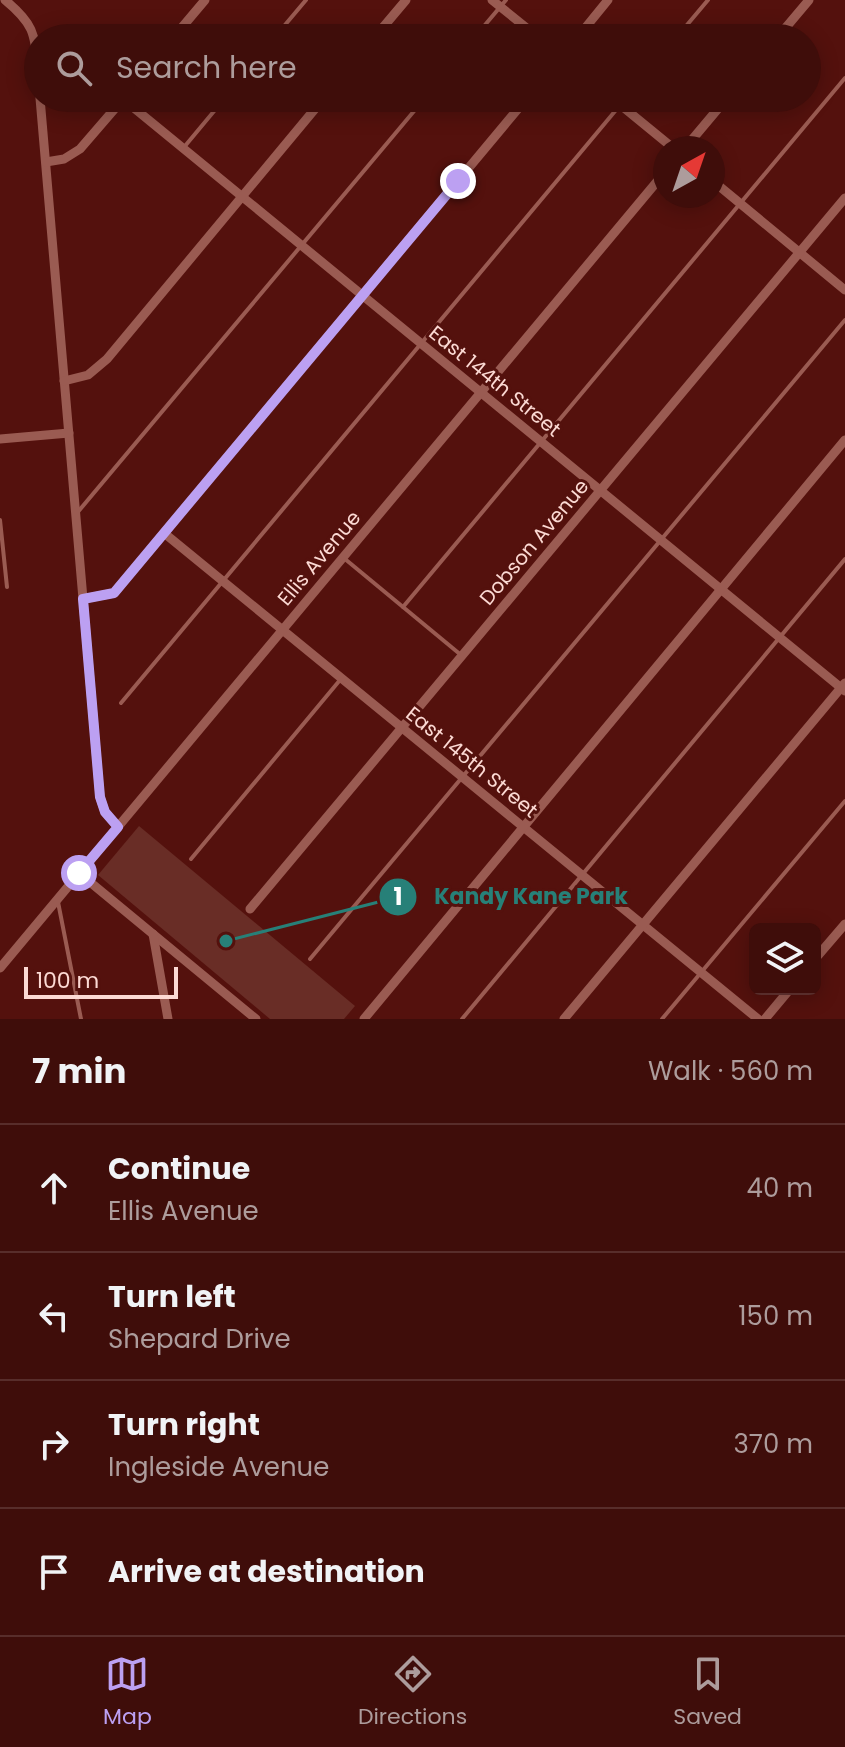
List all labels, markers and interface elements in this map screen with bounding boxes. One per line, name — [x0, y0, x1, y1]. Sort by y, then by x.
search box — [24, 24, 821, 112]
icon: search — [52, 46, 96, 90]
text: Search here — [116, 46, 297, 89]
north arrow — [653, 136, 725, 208]
route end — [440, 163, 476, 199]
street label: East 144th Street — [423, 319, 567, 443]
street label: Dobson Avenue — [473, 473, 595, 611]
street label: Ellis Avenue — [271, 505, 367, 611]
street label: East 145th Street — [400, 700, 544, 824]
route start — [61, 855, 97, 891]
callout: Kandy Kane Park — [378, 874, 643, 920]
text: 1 — [393, 880, 403, 913]
text: Kandy Kane Park — [434, 881, 628, 912]
map controls — [749, 923, 821, 995]
button: layers — [749, 923, 821, 995]
scale bar — [24, 963, 178, 999]
text: 100 m — [36, 965, 99, 996]
text: 7 min — [32, 1047, 126, 1095]
text: Walk · 560 m — [648, 1053, 813, 1089]
text: Continue — [108, 1147, 250, 1190]
icon: ahead — [32, 1166, 76, 1210]
text: 40 m — [747, 1170, 813, 1206]
text: Ellis Avenue — [108, 1193, 259, 1229]
text: Turn left — [108, 1275, 236, 1318]
icon: left — [32, 1294, 76, 1338]
text: 150 m — [738, 1298, 813, 1334]
text: Shepard Drive — [108, 1321, 291, 1357]
text: Turn right — [108, 1403, 260, 1446]
icon: right — [32, 1422, 76, 1466]
text: 370 m — [733, 1426, 813, 1462]
text: Ingleside Avenue — [108, 1449, 329, 1485]
icon: arrive — [32, 1550, 76, 1594]
text: Arrive at destination — [108, 1550, 425, 1593]
tab: Map — [103, 1652, 152, 1733]
tab: Directions — [358, 1652, 467, 1733]
tab: Saved — [673, 1652, 742, 1733]

